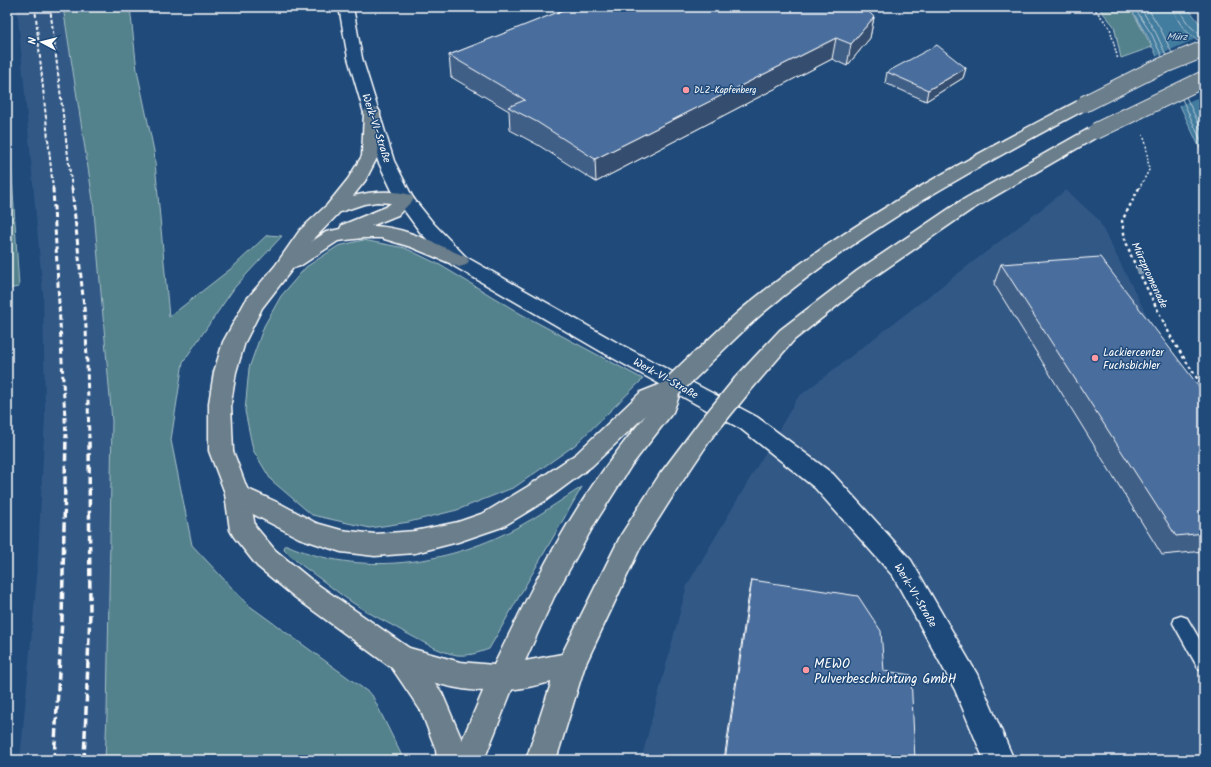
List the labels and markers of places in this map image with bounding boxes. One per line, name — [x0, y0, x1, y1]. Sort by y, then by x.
place label: DLZ-Kapfenberg — [694, 83, 757, 98]
marker: DLZ-Kapfenberg — [681, 85, 691, 95]
place label: Lackiercenter Fuchsbichler — [1103, 344, 1165, 375]
marker: Lackiercenter Fuchsbichler — [1090, 353, 1100, 363]
place label: MEWO Pulverbeschichtung GmbH — [814, 654, 957, 690]
marker: MEWO Pulverbeschichtung GmbH — [801, 665, 811, 675]

